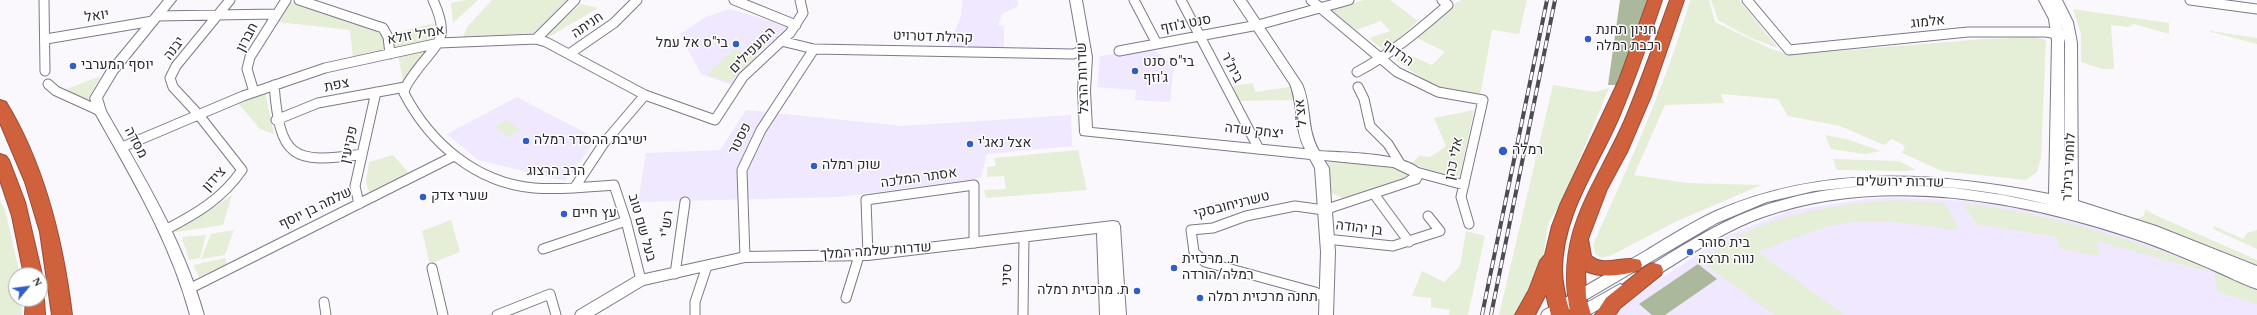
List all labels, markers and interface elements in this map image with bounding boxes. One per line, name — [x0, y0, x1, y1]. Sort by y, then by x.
street label: יואל — [84, 7, 110, 27]
street label: חניתה — [569, 9, 607, 43]
street label: סנט ג'וזף — [1159, 12, 1213, 38]
street label: אלמוג — [1910, 13, 1946, 33]
street label: חברון — [233, 20, 263, 56]
street label: אמיל זולא — [386, 23, 446, 49]
place label: חניון תחנת רכבת רמלה — [1596, 23, 1661, 56]
street label: המעפילים — [726, 24, 780, 78]
street label: קהילת דטרויט — [893, 28, 973, 48]
street label: יבנה — [161, 34, 189, 64]
marker: חניון תחנת רכבת רמלה — [1583, 34, 1593, 44]
place label: בי"ס אל עמל — [656, 36, 728, 52]
street label: הרדוף — [1378, 37, 1416, 71]
marker: בי"ס אל עמל — [731, 39, 741, 49]
street label: שדרות הרצל — [1074, 42, 1094, 114]
street label: בית"ר — [1216, 50, 1246, 86]
place label: בי"ס סנט ג'וזף — [1143, 55, 1194, 88]
place label: יוסף המערבי — [81, 58, 154, 74]
marker: יוסף המערבי — [68, 61, 78, 71]
marker: בי"ס סנט ג'וזף — [1130, 66, 1140, 76]
street label: צפת — [323, 75, 351, 97]
street label: אצ"ל — [1292, 98, 1312, 128]
street label: פסטר — [726, 120, 756, 158]
street label: יצחק שדה — [1224, 121, 1284, 143]
street label: מסדה — [120, 124, 150, 162]
street label: פקיעין — [338, 125, 362, 165]
place label: ישיבת ההסדר רמלה — [534, 133, 647, 149]
street label: לוחמי בית"ר — [2060, 133, 2080, 201]
marker: ישיבת ההסדר רמלה — [521, 136, 531, 146]
place label: אצל נאג'י — [978, 136, 1031, 152]
street label: אלי כהן — [1442, 136, 1468, 182]
marker: אצל נאג'י — [965, 139, 975, 149]
place label: רמלה — [1512, 143, 1543, 159]
marker: רמלה — [1497, 145, 1509, 157]
place label: שוק רמלה — [822, 158, 881, 174]
marker: שוק רמלה — [809, 161, 819, 171]
street label: צידון — [200, 164, 230, 196]
street label: הרב הרצוג — [527, 164, 585, 180]
street label: אסתר המלכה — [880, 165, 958, 193]
street label: שדרות ירושלים — [1856, 174, 1944, 192]
street label: שלמה בן יוסף — [277, 184, 355, 234]
street label: טשרניחובסקי — [1192, 188, 1272, 224]
place label: שערי צדק — [431, 189, 488, 205]
marker: שערי צדק — [418, 192, 428, 202]
street label: בעל שם טוב — [623, 192, 659, 264]
place label: עץ חיים — [572, 206, 617, 222]
marker: עץ חיים — [559, 209, 569, 219]
street label: רש"י — [658, 210, 678, 238]
street label: בן יהודה — [1335, 218, 1383, 240]
place label: בית סוהר נווה תרצה — [1698, 236, 1755, 268]
street label: שדרות שלמה המלך — [820, 240, 932, 264]
marker: בית סוהר נווה תרצה — [1685, 247, 1695, 257]
place label: ת. מרכזית רמלה/הורדה — [1182, 252, 1254, 284]
street label: סיני — [999, 263, 1017, 287]
marker: ת. מרכזית רמלה/הורדה — [1169, 263, 1179, 273]
north arrow — [8, 267, 48, 307]
text: N — [30, 275, 45, 288]
place label: ת. מרכזית רמלה — [1037, 283, 1129, 299]
marker: ת. מרכזית רמלה — [1132, 286, 1142, 296]
place label: תחנה מרכזית רמלה — [1208, 290, 1318, 306]
marker: תחנה מרכזית רמלה — [1195, 293, 1205, 303]

